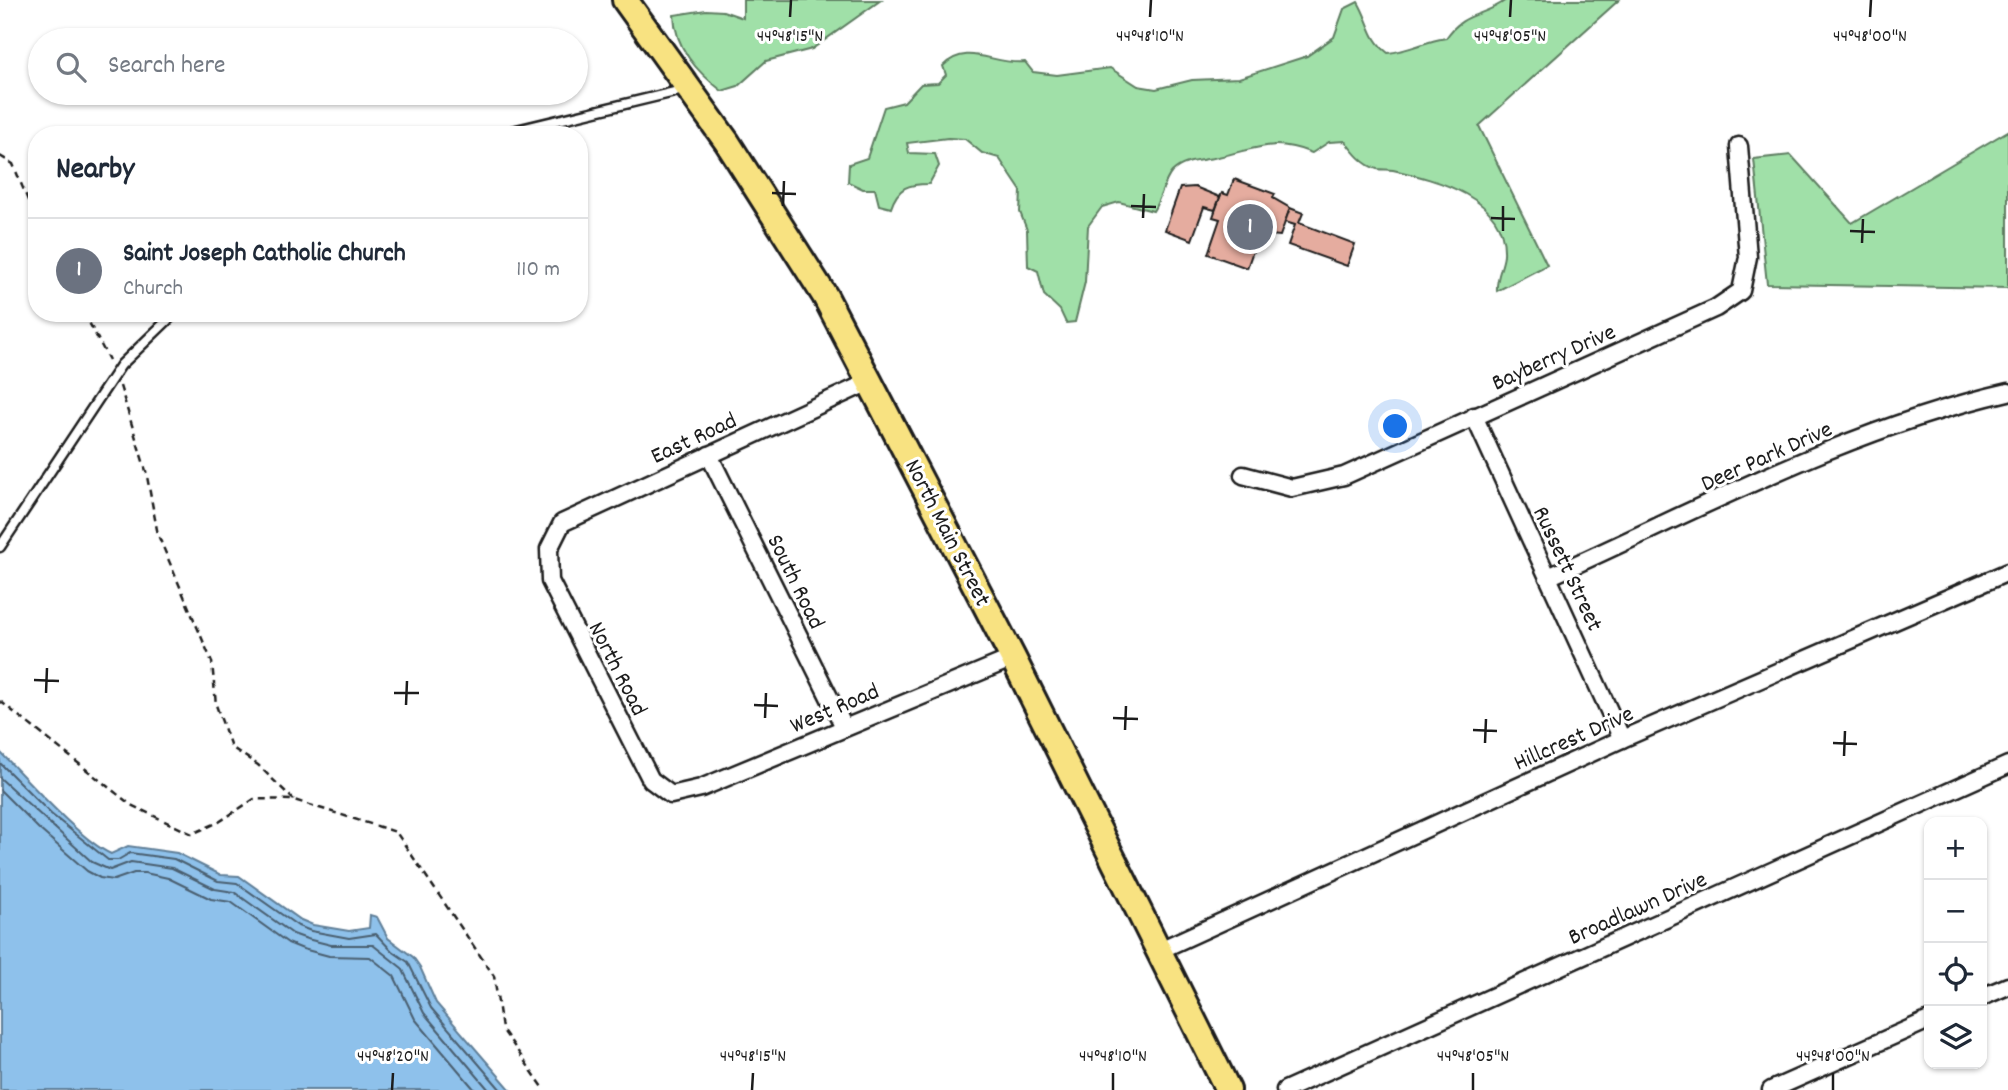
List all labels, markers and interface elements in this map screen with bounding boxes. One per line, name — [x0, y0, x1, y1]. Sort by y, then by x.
text: 44°48'15"N — [757, 25, 823, 50]
text: 44°48'10"N — [1116, 25, 1184, 50]
text: 44°48'05"N — [1474, 25, 1546, 50]
text: 44°48'00"N — [1833, 25, 1907, 50]
search box — [28, 28, 588, 105]
icon: search — [52, 48, 90, 86]
text: Search here — [108, 48, 226, 85]
text: Nearby — [56, 150, 134, 193]
pin: 1 — [1227, 201, 1273, 253]
text: Saint Joseph Catholic Church — [123, 236, 406, 273]
text: 1 — [76, 254, 82, 287]
text: 110 m — [516, 254, 560, 287]
text: Church — [123, 273, 183, 306]
street label: Bayberry Drive — [1487, 316, 1622, 401]
street label: East Road — [646, 405, 743, 474]
your location — [1378, 409, 1412, 443]
street label: Deer Park Drive — [1696, 414, 1838, 502]
street label: North Main Street — [895, 454, 998, 613]
street label: Russett Street — [1522, 501, 1610, 637]
street label: South Road — [757, 529, 832, 636]
street label: North Road — [578, 616, 655, 722]
street label: West Road — [785, 676, 885, 744]
street label: Hillcrest Drive — [1509, 698, 1640, 781]
map controls — [1924, 817, 1987, 1069]
button: + — [1924, 817, 1987, 880]
street label: Broadlawn Drive — [1563, 864, 1713, 956]
button: − — [1924, 880, 1987, 943]
button: locate — [1924, 943, 1987, 1006]
button: layers — [1924, 1006, 1987, 1069]
text: 44°48'20"N — [357, 1045, 429, 1070]
text: 44°48'15"N — [720, 1045, 786, 1070]
text: 44°48'10"N — [1079, 1045, 1147, 1070]
text: 44°48'05"N — [1437, 1045, 1509, 1070]
text: 44°48'00"N — [1796, 1045, 1870, 1070]

